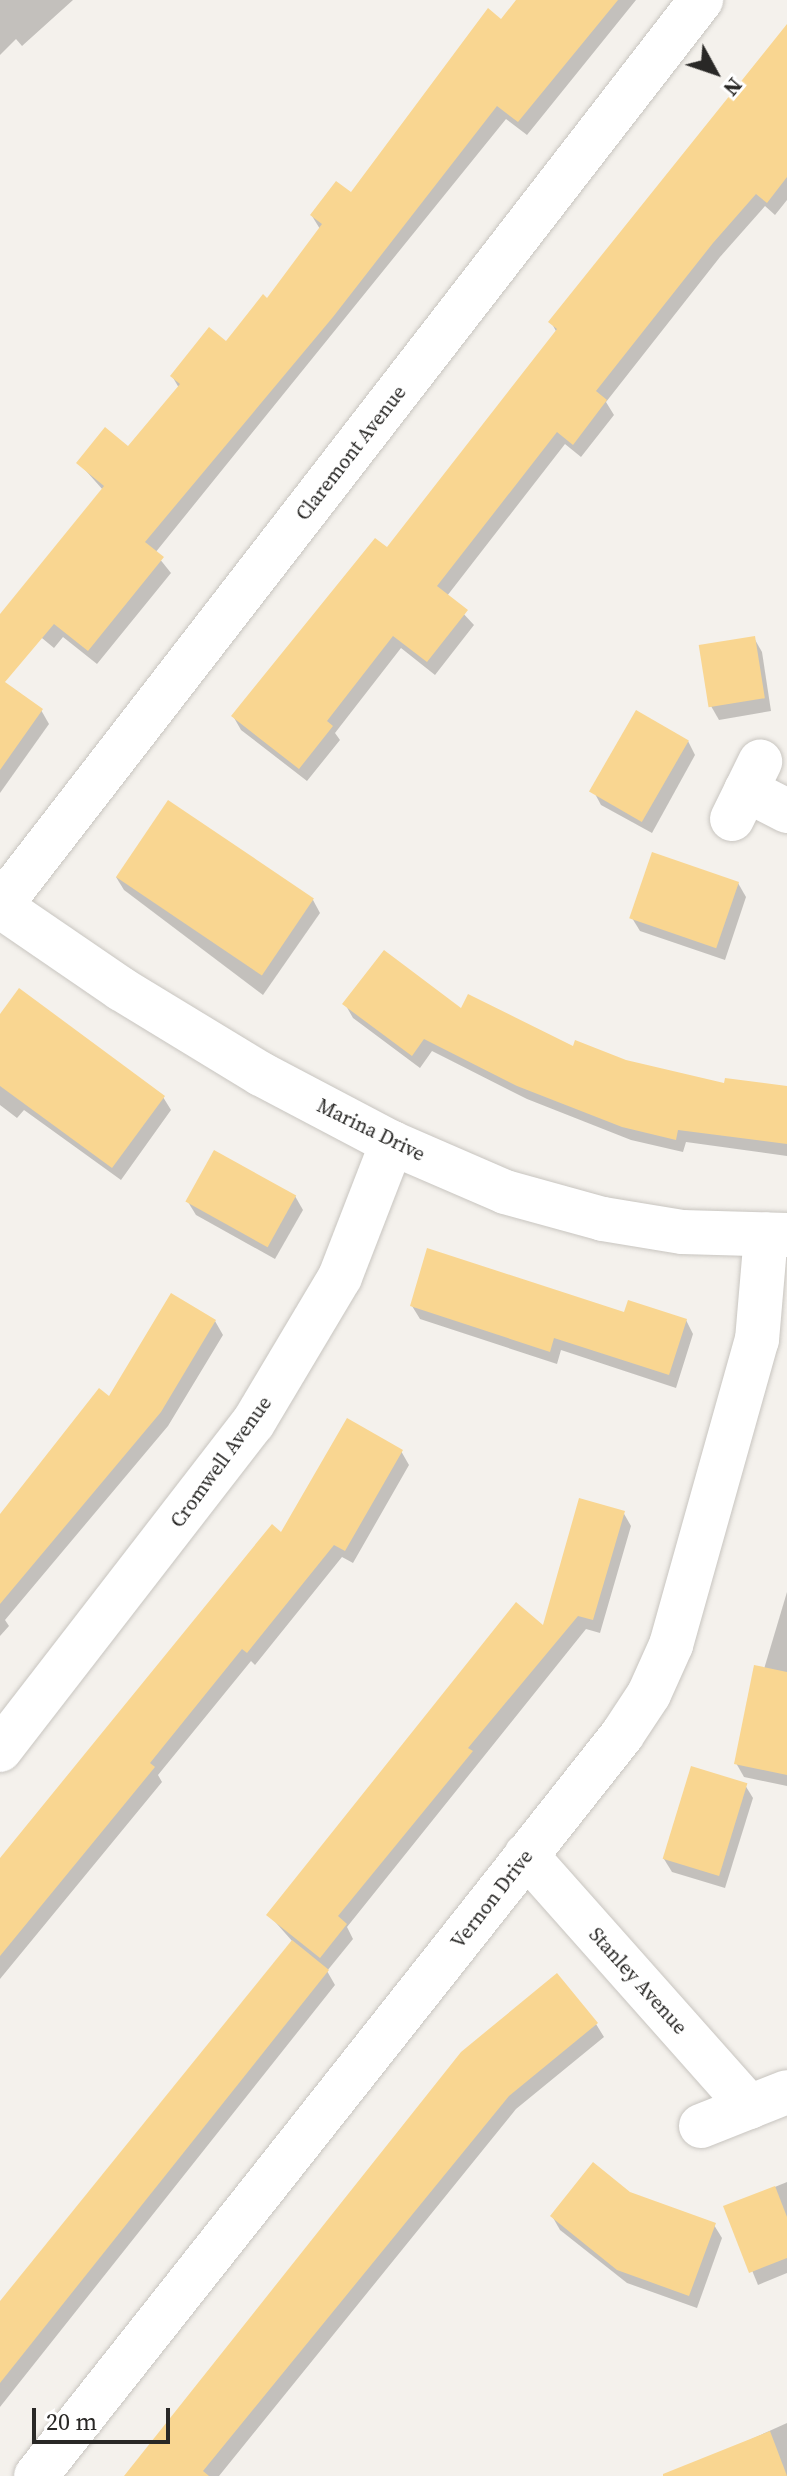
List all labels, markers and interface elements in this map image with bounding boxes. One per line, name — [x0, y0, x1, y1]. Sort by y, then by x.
north arrow — [675, 32, 755, 112]
text: N — [717, 72, 750, 103]
street label: Claremont Avenue — [291, 381, 411, 525]
street label: Marina Drive — [313, 1093, 429, 1167]
street label: Cromwell Avenue — [165, 1392, 277, 1532]
street label: Vernon Drive — [446, 1845, 538, 1953]
street label: Stanley Avenue — [584, 1923, 692, 2039]
scale bar — [36, 2392, 174, 2442]
text: 20 m — [46, 2405, 97, 2438]

